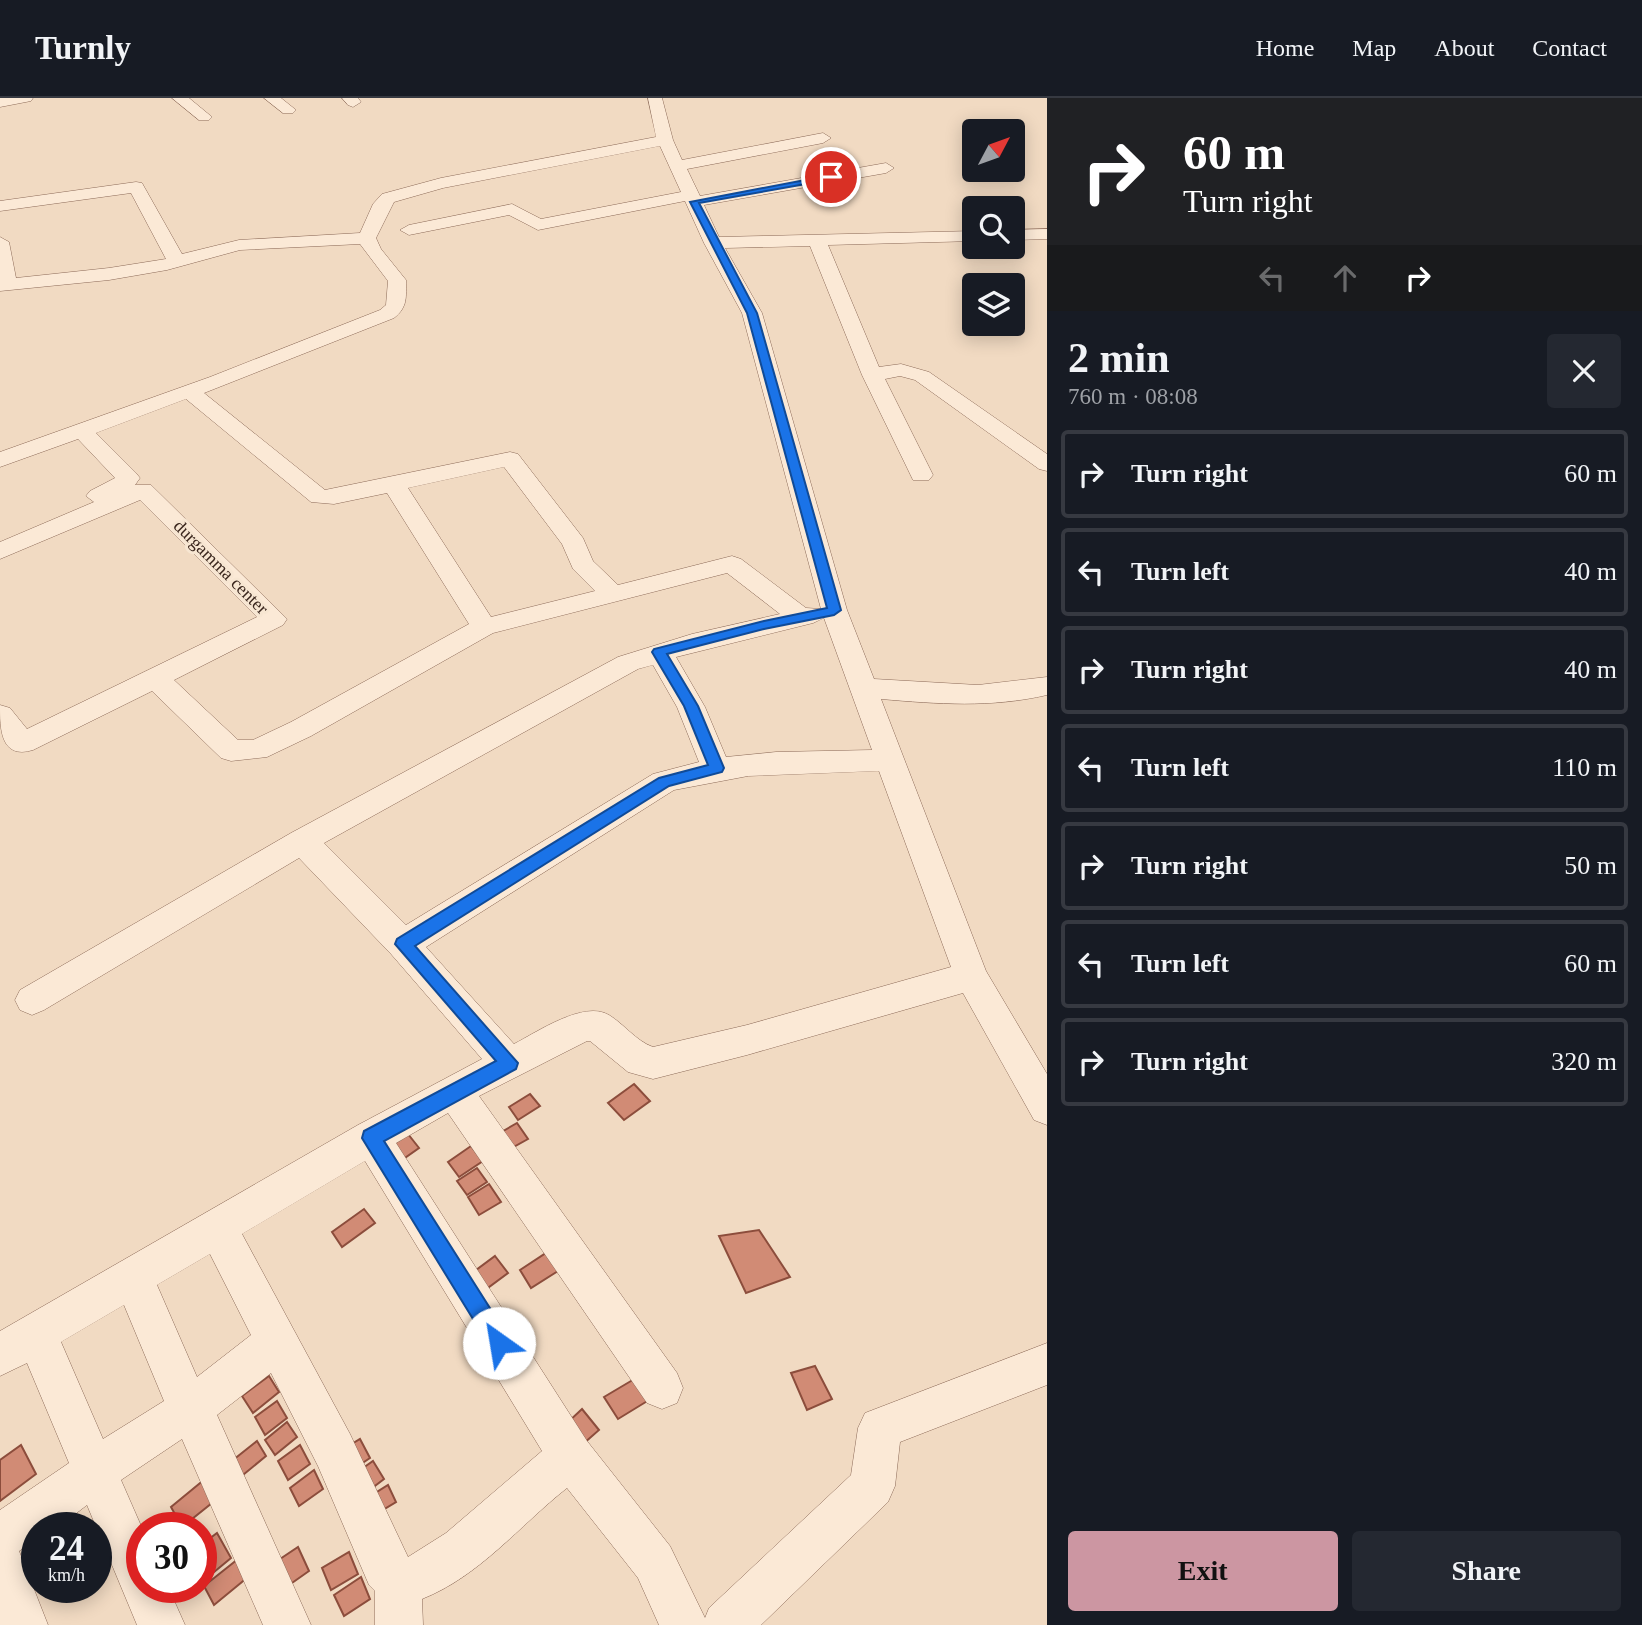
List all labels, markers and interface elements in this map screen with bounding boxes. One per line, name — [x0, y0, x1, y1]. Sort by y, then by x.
text: Turnly — [35, 30, 131, 66]
text: Home — [1256, 35, 1314, 61]
text: Map — [1352, 35, 1396, 61]
text: About — [1434, 35, 1494, 61]
text: Contact — [1532, 35, 1607, 61]
north arrow — [962, 119, 1026, 182]
map controls — [962, 119, 1025, 336]
text: 60 m — [1183, 125, 1285, 180]
icon: right — [1068, 126, 1159, 217]
pin — [801, 147, 861, 207]
icon: arrive — [812, 158, 850, 196]
text: Turn right — [1183, 183, 1313, 219]
button: search — [962, 196, 1025, 259]
icon: left — [1253, 259, 1291, 297]
icon: ahead — [1326, 259, 1364, 297]
icon: right — [1399, 259, 1437, 297]
button: layers — [962, 273, 1025, 336]
button: close — [1547, 334, 1621, 408]
text: 2 min — [1068, 335, 1170, 381]
text: 760 m · 08:08 — [1068, 384, 1198, 409]
icon: right — [1072, 455, 1110, 493]
text: Turn right — [1131, 459, 1248, 488]
text: 60 m — [1564, 459, 1617, 488]
street label: durgamma center — [170, 516, 272, 618]
icon: left — [1072, 553, 1110, 591]
text: Turn left — [1131, 557, 1229, 586]
text: 40 m — [1564, 557, 1617, 586]
icon: right — [1072, 651, 1110, 689]
text: Turn right — [1131, 655, 1248, 684]
text: 40 m — [1564, 655, 1617, 684]
icon: left — [1072, 749, 1110, 787]
text: Turn left — [1131, 753, 1229, 782]
text: 110 m — [1552, 753, 1617, 782]
icon: right — [1072, 847, 1110, 885]
text: Turn right — [1131, 851, 1248, 880]
text: 50 m — [1564, 851, 1617, 880]
icon: left — [1072, 945, 1110, 983]
text: Turn left — [1131, 949, 1229, 978]
text: 60 m — [1564, 949, 1617, 978]
icon: right — [1072, 1043, 1110, 1081]
text: Turn right — [1131, 1047, 1248, 1076]
text: 320 m — [1551, 1047, 1617, 1076]
position arrow — [462, 1306, 536, 1380]
speed limit sign: 30 — [126, 1512, 217, 1603]
text: 24 — [49, 1529, 84, 1568]
button: Exit — [1068, 1531, 1338, 1611]
button: Share — [1352, 1531, 1621, 1611]
text: km/h — [48, 1565, 85, 1585]

